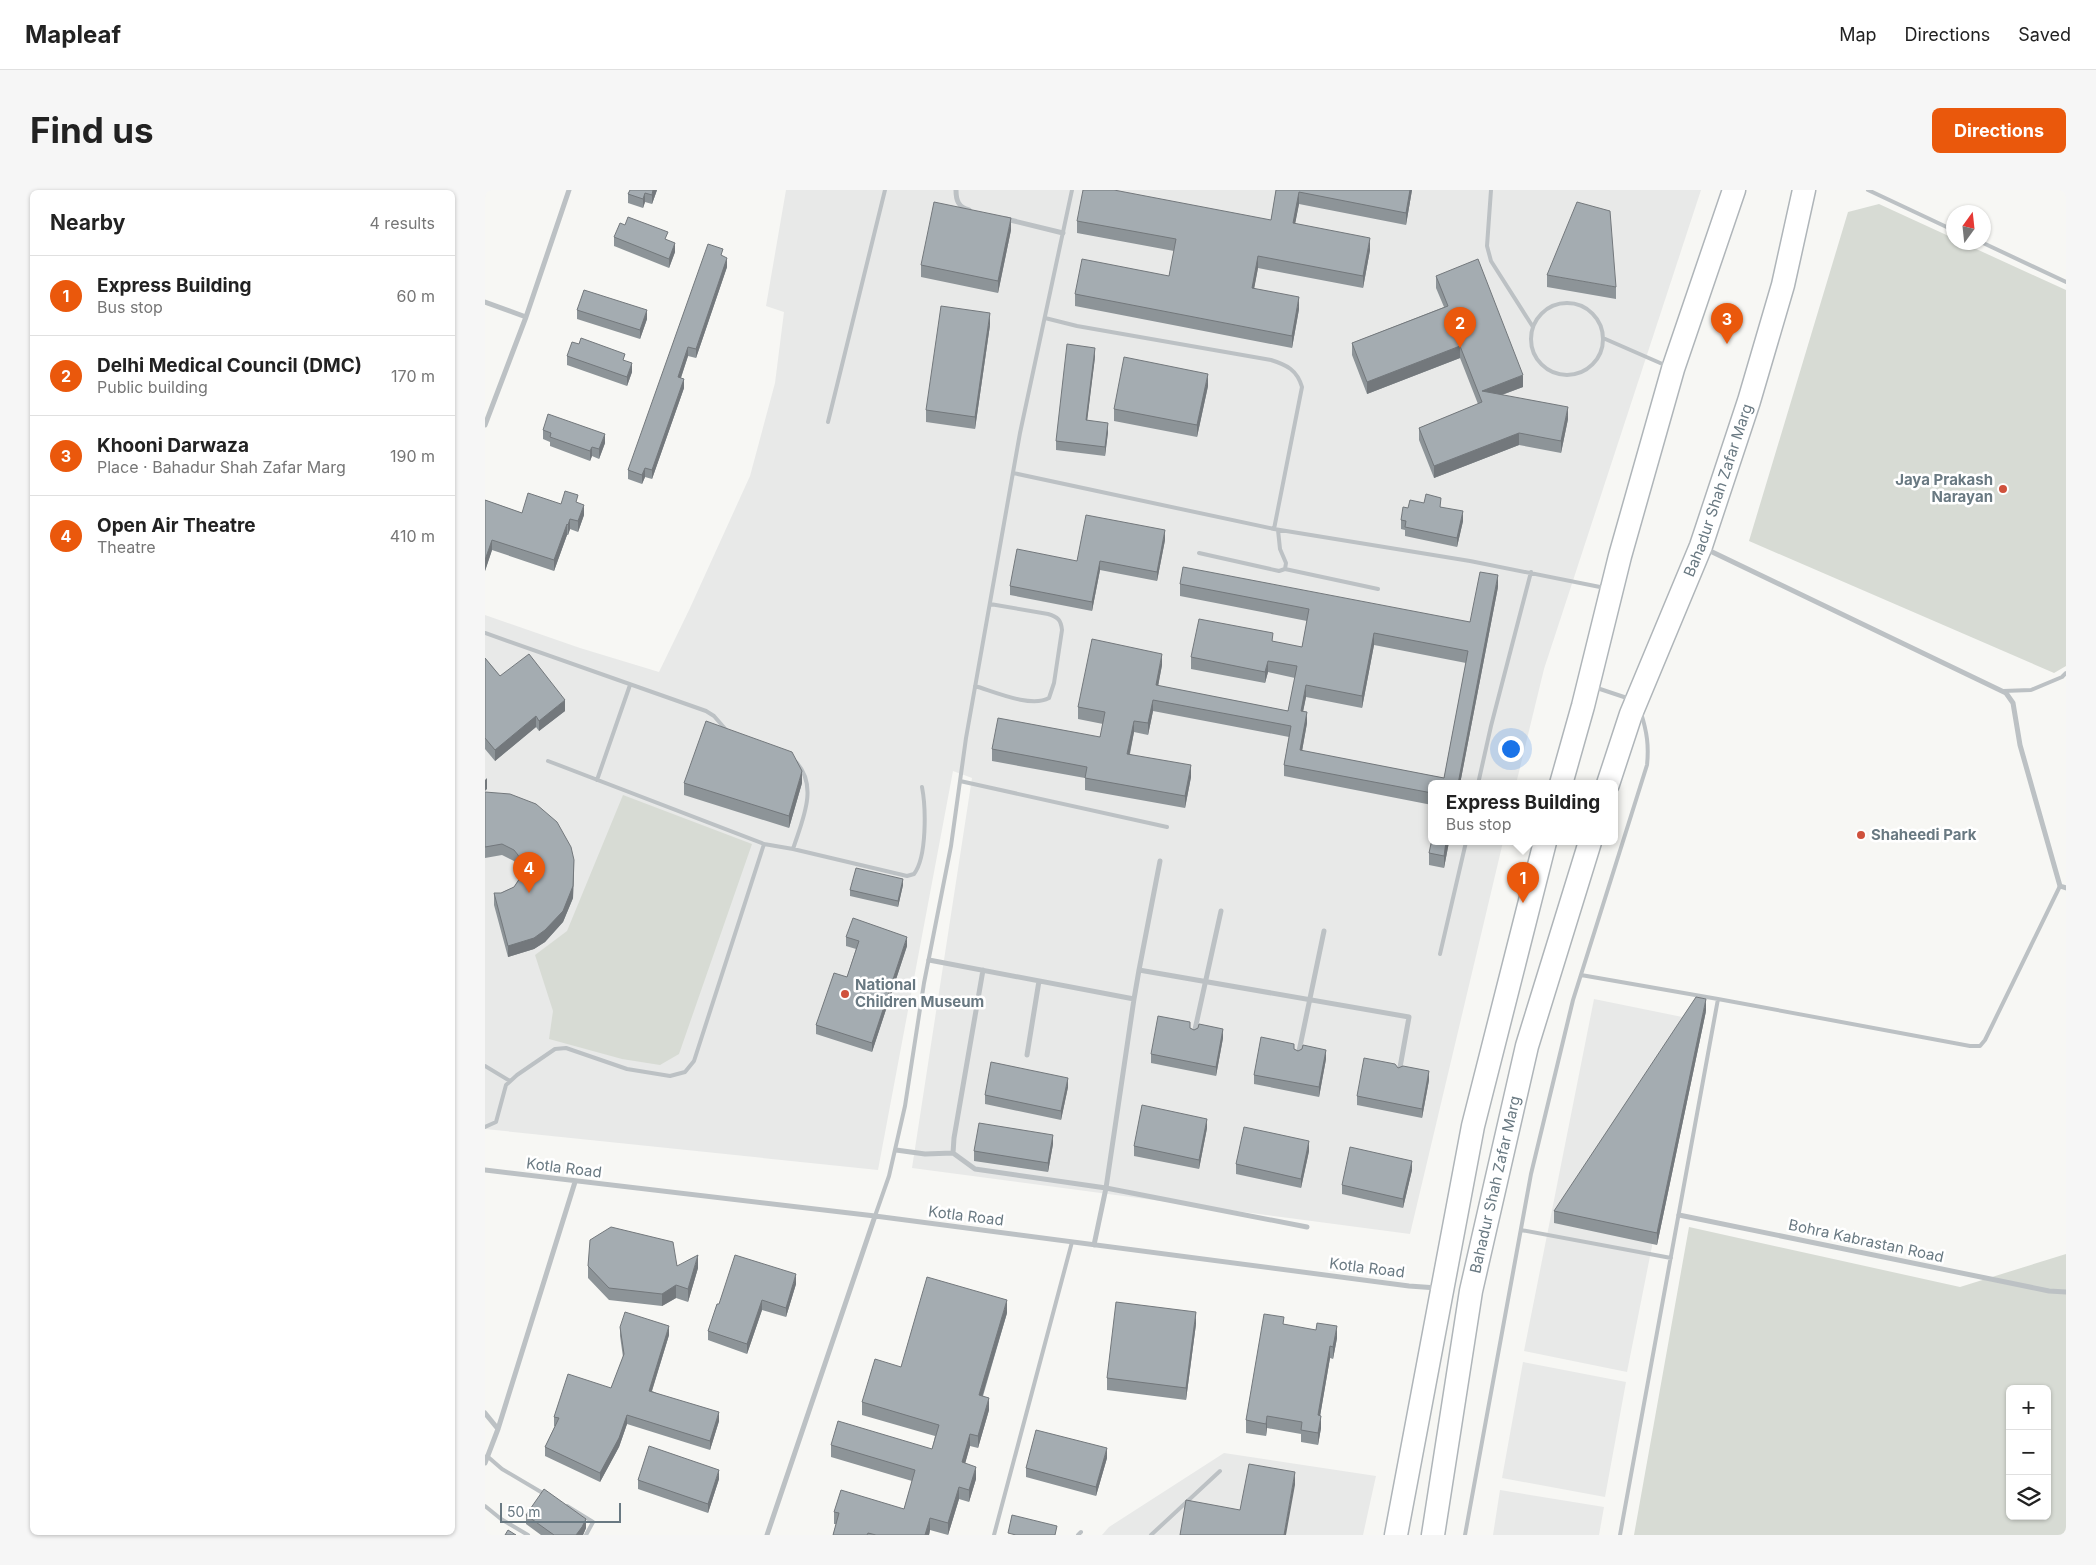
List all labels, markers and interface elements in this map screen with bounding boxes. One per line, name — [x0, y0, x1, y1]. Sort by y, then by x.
text: Mapleaf — [25, 20, 121, 49]
text: Map — [1839, 24, 1877, 45]
text: Directions — [1905, 24, 1990, 45]
text: Saved — [2018, 24, 2071, 45]
button: Directions — [1932, 108, 2066, 153]
text: Find us — [30, 109, 154, 151]
north arrow — [1946, 205, 1991, 250]
text: Nearby — [50, 210, 125, 235]
text: 4 results — [370, 213, 435, 233]
text: Express Building — [97, 274, 252, 297]
text: 1 — [63, 286, 69, 306]
text: 60 m — [396, 286, 435, 306]
text: Bus stop — [97, 297, 163, 317]
pin: 3 — [1711, 303, 1743, 344]
pin: 2 — [1444, 307, 1476, 348]
text: Delhi Medical Council (DMC) — [97, 354, 362, 377]
text: 2 — [61, 366, 71, 386]
text: 170 m — [391, 366, 435, 386]
text: Public building — [97, 377, 208, 397]
street label: Bahadur Shah Zafar Marg — [1679, 401, 1756, 579]
text: Khooni Darwaza — [97, 434, 249, 457]
text: 3 — [61, 446, 71, 466]
text: 190 m — [390, 446, 435, 466]
text: Place · Bahadur Shah Zafar Marg — [97, 457, 346, 477]
place label: Jaya Prakash Narayan — [1895, 470, 1993, 506]
marker: Jaya Prakash Narayan — [1997, 483, 2009, 495]
text: Open Air Theatre — [97, 514, 255, 537]
text: 4 — [61, 526, 71, 546]
text: 410 m — [390, 526, 435, 546]
text: Theatre — [97, 537, 156, 557]
your location — [1498, 736, 1524, 762]
popup — [1428, 780, 1618, 845]
text: Express Building — [1446, 791, 1600, 814]
text: Bus stop — [1446, 814, 1512, 834]
place label: Shaheedi Park — [1871, 825, 1977, 844]
marker: Shaheedi Park — [1855, 829, 1867, 841]
pin: 4 — [513, 852, 545, 893]
pin: 1 — [1507, 862, 1539, 903]
place label: National Children Museum — [855, 975, 984, 1011]
marker: National Children Museum — [839, 988, 851, 1000]
street label: Bahadur Shah Zafar Marg — [1465, 1094, 1524, 1275]
street label: Kotla Road — [525, 1153, 603, 1182]
street label: Kotla Road — [927, 1201, 1005, 1230]
street label: Bohra Kabrastan Road — [1787, 1215, 1946, 1266]
street label: Kotla Road — [1328, 1253, 1406, 1282]
map controls — [2006, 1385, 2051, 1520]
button: + — [2006, 1385, 2051, 1430]
button: − — [2006, 1430, 2051, 1475]
button: layers — [2006, 1475, 2051, 1520]
scale bar — [500, 1500, 621, 1523]
text: 50 m — [507, 1503, 541, 1520]

